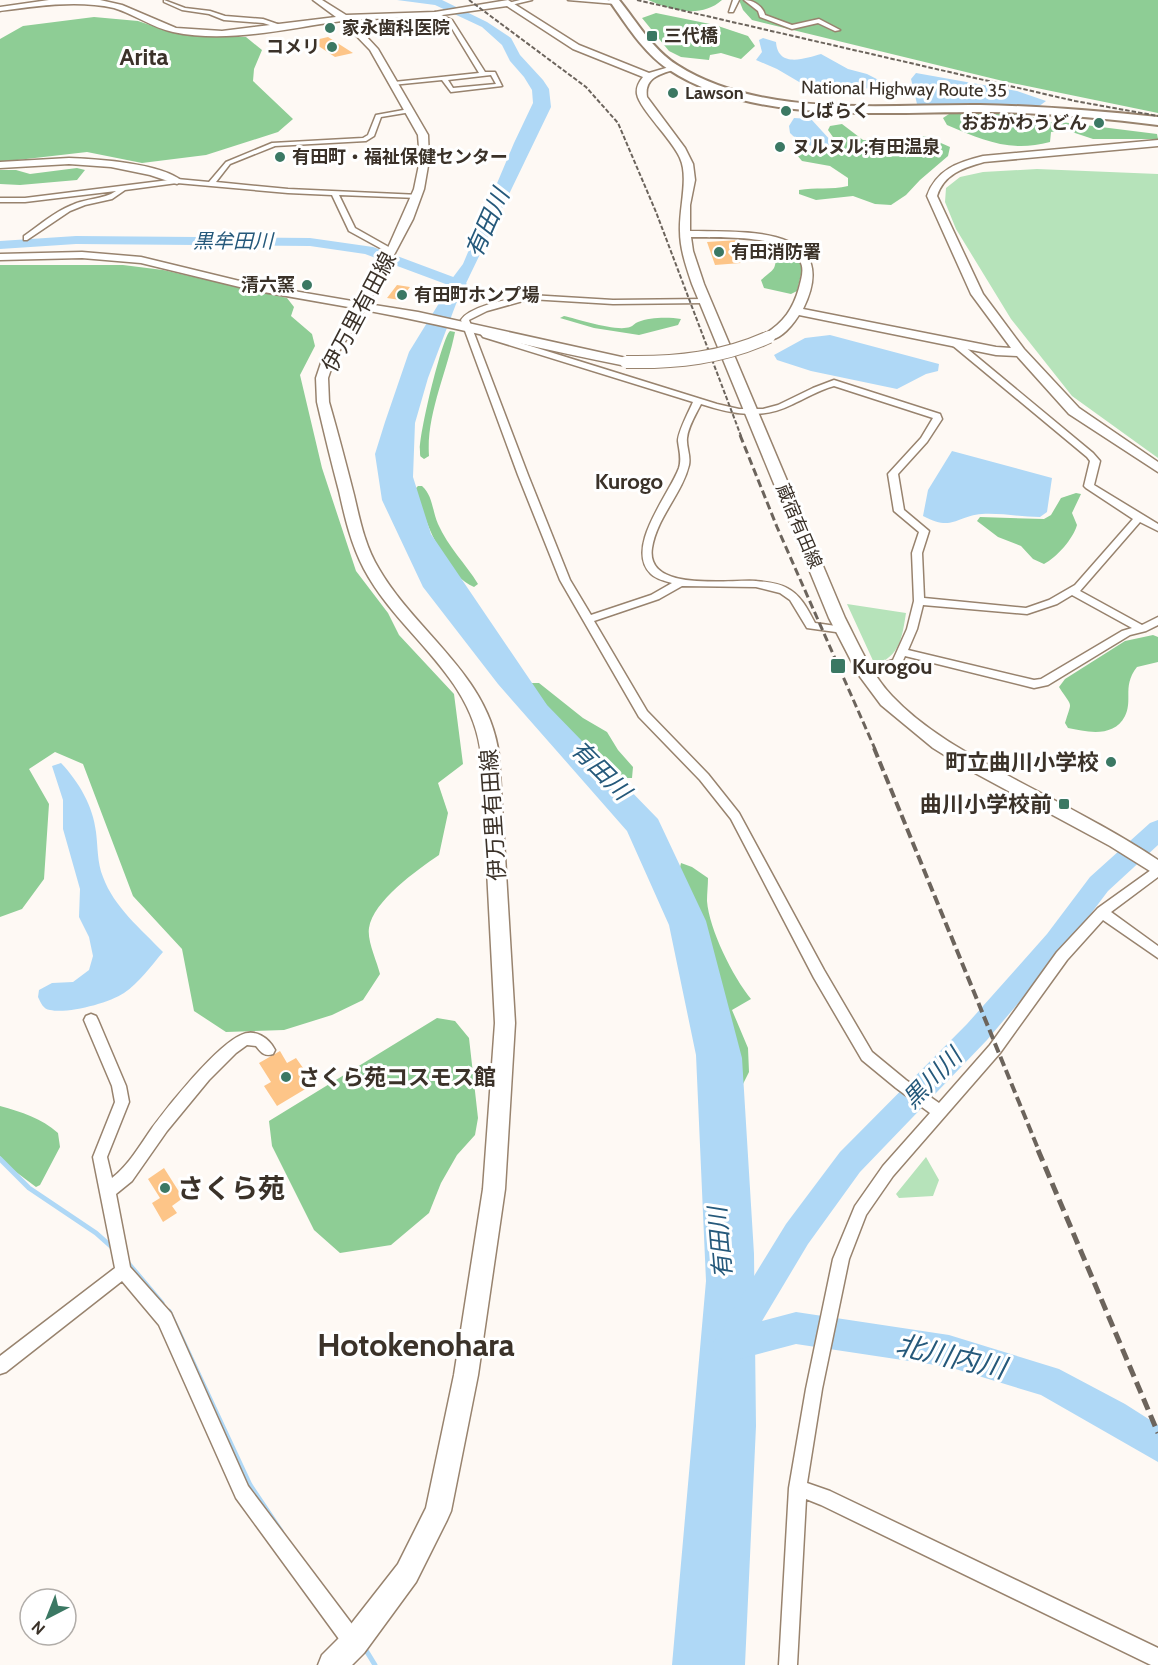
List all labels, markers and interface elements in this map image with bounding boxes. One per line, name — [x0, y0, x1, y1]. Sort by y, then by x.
place label: 家永歯科医院 — [342, 17, 450, 39]
marker: 家永歯科医院 — [323, 21, 337, 35]
place label: 三代橋 — [664, 25, 718, 47]
marker: 三代橋 — [645, 29, 659, 43]
place label: コメリ — [266, 36, 320, 58]
marker: コメリ — [325, 40, 339, 54]
district label: Arita — [120, 42, 168, 71]
street label: National Highway Route 35 — [801, 76, 1007, 102]
place label: Lawson — [685, 82, 744, 104]
marker: Lawson — [666, 86, 680, 100]
place label: しばらく — [798, 100, 870, 122]
marker: しばらく — [779, 104, 793, 118]
place label: おおかわうどん — [961, 112, 1087, 134]
marker: おおかわうどん — [1092, 116, 1106, 130]
place label: ヌルヌル;有田温泉 — [792, 136, 940, 158]
marker: ヌルヌル;有田温泉 — [773, 140, 787, 154]
place label: 有田町・福祉保健センター — [292, 146, 508, 168]
marker: 有田町・福祉保健センター — [273, 150, 287, 164]
water label: 有田川 — [459, 181, 516, 262]
water label: 黒牟田川 — [193, 229, 275, 253]
place label: 有田消防署 — [731, 241, 821, 263]
marker: 有田消防署 — [712, 245, 726, 259]
street label: 伊万里有田線 — [316, 247, 402, 377]
place label: 清六窯 — [241, 274, 295, 296]
marker: 清六窯 — [300, 278, 314, 292]
place label: 有田町ホンプ場 — [414, 284, 539, 306]
marker: 有田町ホンプ場 — [395, 288, 409, 302]
district label: Kurogo — [595, 468, 663, 495]
street label: 蔵宿有田線 — [771, 480, 827, 572]
place label: Kurogou — [852, 653, 932, 680]
marker: Kurogou — [829, 657, 847, 675]
water label: 有田川 — [565, 734, 639, 808]
street label: 伊万里有田線 — [475, 748, 511, 882]
place label: 町立曲川小学校 — [945, 749, 1099, 776]
marker: 町立曲川小学校 — [1104, 755, 1118, 769]
place label: 曲川小学校前 — [920, 791, 1052, 818]
marker: 曲川小学校前 — [1057, 797, 1071, 811]
water label: 黒川川 — [897, 1040, 970, 1114]
place label: さくら苑コスモス館 — [298, 1064, 496, 1091]
marker: さくら苑コスモス館 — [279, 1070, 293, 1084]
place label: さくら苑 — [177, 1172, 285, 1205]
marker: さくら苑 — [158, 1181, 172, 1195]
water label: 有田川 — [702, 1203, 738, 1280]
district label: Hotokenohara — [317, 1325, 515, 1364]
water label: 北川内川 — [893, 1327, 1012, 1386]
north arrow — [18, 1587, 78, 1647]
text: N — [28, 1617, 49, 1639]

